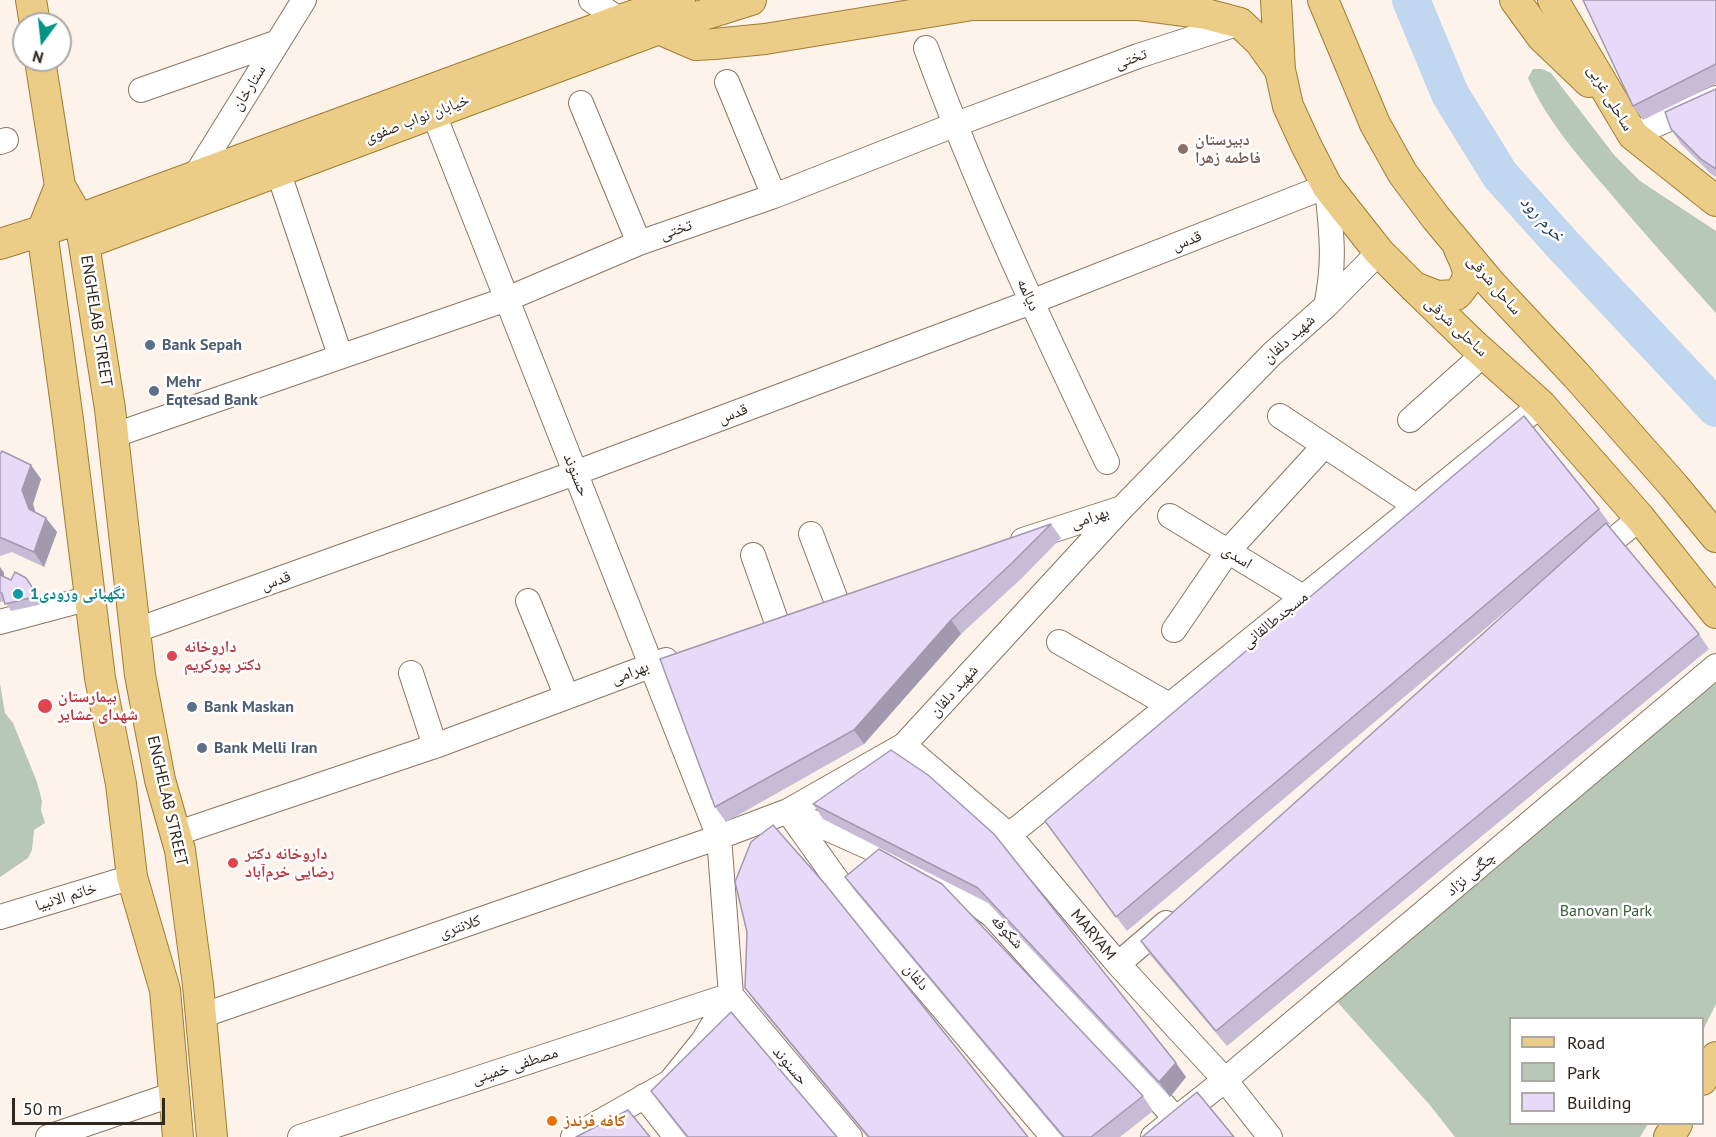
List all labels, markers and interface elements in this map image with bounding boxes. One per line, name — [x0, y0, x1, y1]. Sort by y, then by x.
north arrow — [12, 12, 72, 72]
street label: تختی — [1112, 44, 1150, 74]
text: N — [30, 46, 46, 68]
street label: ساحلی غربی — [1583, 61, 1637, 135]
street label: ستارخان — [228, 62, 270, 114]
street label: خیابان نواب صفوی — [362, 90, 472, 148]
place label: دبیرستان فاطمه زهرا — [1195, 130, 1261, 168]
marker: دبیرستان فاطمه زهرا — [1176, 142, 1190, 156]
water label: خرم رود — [1515, 191, 1569, 247]
street label: تختی — [657, 216, 695, 244]
street label: قدس — [1169, 227, 1205, 255]
street label: ساحل شرقی — [1463, 251, 1525, 319]
street label: ENGHELAB STREET — [76, 254, 116, 388]
street label: دیالمه — [1012, 276, 1044, 314]
street label: ساحلی شرقی — [1421, 293, 1491, 361]
street label: شهید دلفان — [1259, 310, 1319, 368]
place label: Bank Sepah — [162, 335, 242, 355]
marker: Bank Sepah — [143, 338, 157, 352]
place label: Mehr Eqtesad Bank — [166, 372, 258, 410]
marker: Mehr Eqtesad Bank — [147, 384, 161, 398]
street label: قدس — [715, 400, 751, 428]
street label: حسنوند — [559, 451, 593, 499]
street label: بهرامی — [1068, 503, 1112, 533]
street label: اسدی — [1218, 540, 1256, 574]
street label: قدس — [258, 567, 294, 595]
place label: نگهبانی ورودی1 — [30, 584, 125, 604]
marker: نگهبانی ورودی1 — [11, 587, 25, 601]
street label: مسجدطالقانی — [1238, 587, 1312, 653]
place label: داروخانه دکتر پورکریم — [184, 637, 261, 675]
marker: داروخانه دکتر پورکریم — [165, 649, 179, 663]
street label: بهرامی — [608, 657, 652, 689]
street label: شهید دلفان — [925, 661, 983, 721]
place label: بیمارستان شهدای عشایر — [58, 687, 138, 725]
marker: بیمارستان شهدای عشایر — [36, 697, 54, 715]
place label: Bank Maskan — [204, 697, 294, 717]
marker: Bank Maskan — [185, 700, 199, 714]
street label: ENGHELAB STREET — [143, 734, 191, 868]
place label: Bank Melli Iran — [214, 738, 318, 758]
marker: Bank Melli Iran — [195, 741, 209, 755]
place label: داروخانه دکتر رضایی خرم‌آباد — [245, 844, 334, 882]
street label: چگنی نژاد — [1442, 848, 1500, 900]
marker: داروخانه دکتر رضایی خرم‌آباد — [226, 856, 240, 870]
street label: خاتم الانبیا — [33, 879, 99, 915]
park label: Banovan Park — [1560, 901, 1652, 921]
street label: MARYAM — [1066, 906, 1120, 964]
street label: کلانتری — [437, 911, 483, 943]
street label: شکوفه — [987, 911, 1027, 953]
street label: دلفان — [899, 959, 933, 995]
legend — [1509, 1017, 1704, 1125]
text: Road — [1567, 1031, 1605, 1054]
street label: مصطفی خمینی — [469, 1043, 561, 1089]
street label: حسنوند — [768, 1043, 812, 1089]
text: Park — [1567, 1061, 1600, 1084]
scale bar — [15, 1086, 168, 1124]
text: Building — [1567, 1091, 1631, 1114]
text: 50 m — [23, 1097, 62, 1120]
place label: کافه فرندز — [564, 1111, 625, 1131]
marker: کافه فرندز — [545, 1114, 559, 1128]

